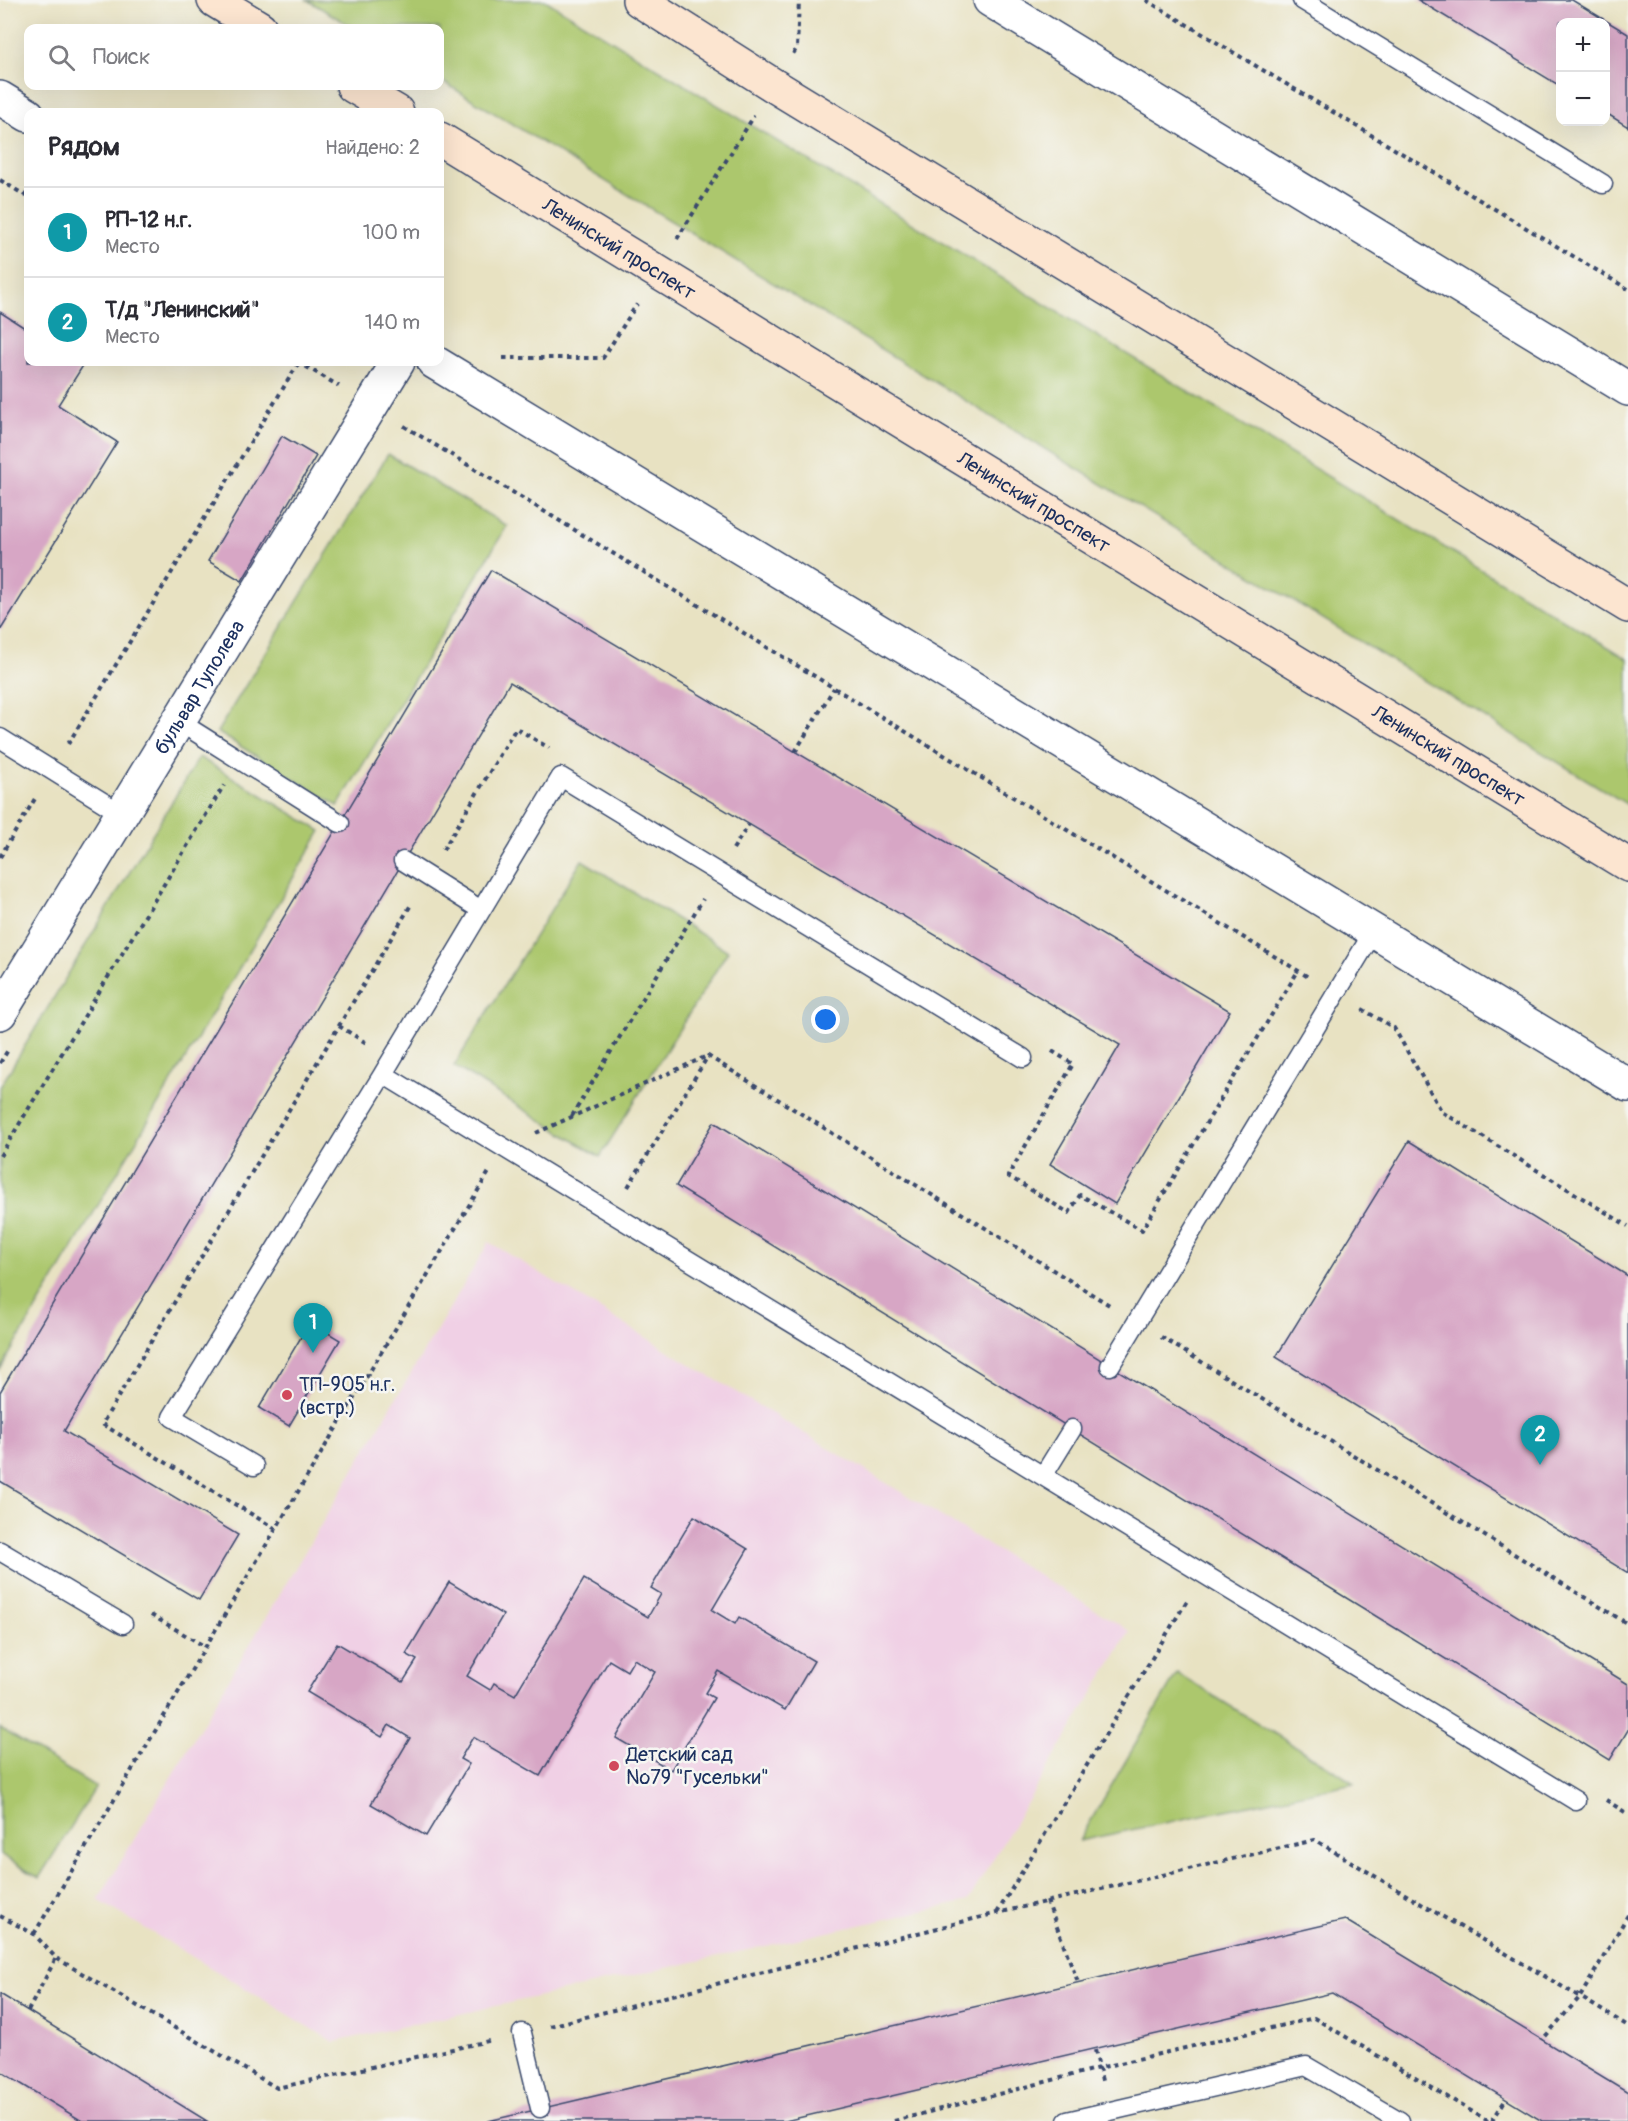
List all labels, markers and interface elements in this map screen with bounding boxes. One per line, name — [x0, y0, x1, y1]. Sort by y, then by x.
map controls — [1556, 18, 1610, 126]
button: + — [1556, 18, 1610, 72]
search box — [24, 24, 444, 90]
icon: search — [45, 41, 78, 74]
text: Поиск — [93, 43, 150, 71]
button: − — [1556, 72, 1610, 126]
text: Рядом — [48, 131, 120, 163]
text: Найдено: 2 — [325, 135, 420, 160]
street label: Ленинский проспект — [537, 192, 700, 305]
text: РП-12 н.г. — [105, 206, 192, 234]
text: 1 — [64, 220, 71, 245]
text: 100 m — [363, 220, 420, 245]
text: Место — [105, 234, 160, 259]
text: Т/д "Ленинский" — [105, 296, 260, 324]
text: 2 — [62, 310, 73, 335]
text: 140 m — [365, 310, 420, 335]
text: Место — [105, 324, 160, 349]
street label: Ленинский проспект — [952, 445, 1115, 558]
street label: бульвар Туполева — [149, 615, 250, 759]
street label: Ленинский проспект — [1367, 699, 1530, 812]
your location — [811, 1005, 840, 1034]
pin: 1 — [294, 1304, 332, 1353]
place label: ТП-905 н.г. (встр.) — [299, 1372, 395, 1420]
marker: ТП-905 н.г. (встр.) — [280, 1388, 294, 1402]
pin: 2 — [1520, 1416, 1560, 1465]
place label: Детский сад №79 "Гусельки" — [625, 1742, 769, 1790]
marker: Детский сад №79 "Гусельки" — [607, 1759, 621, 1773]

